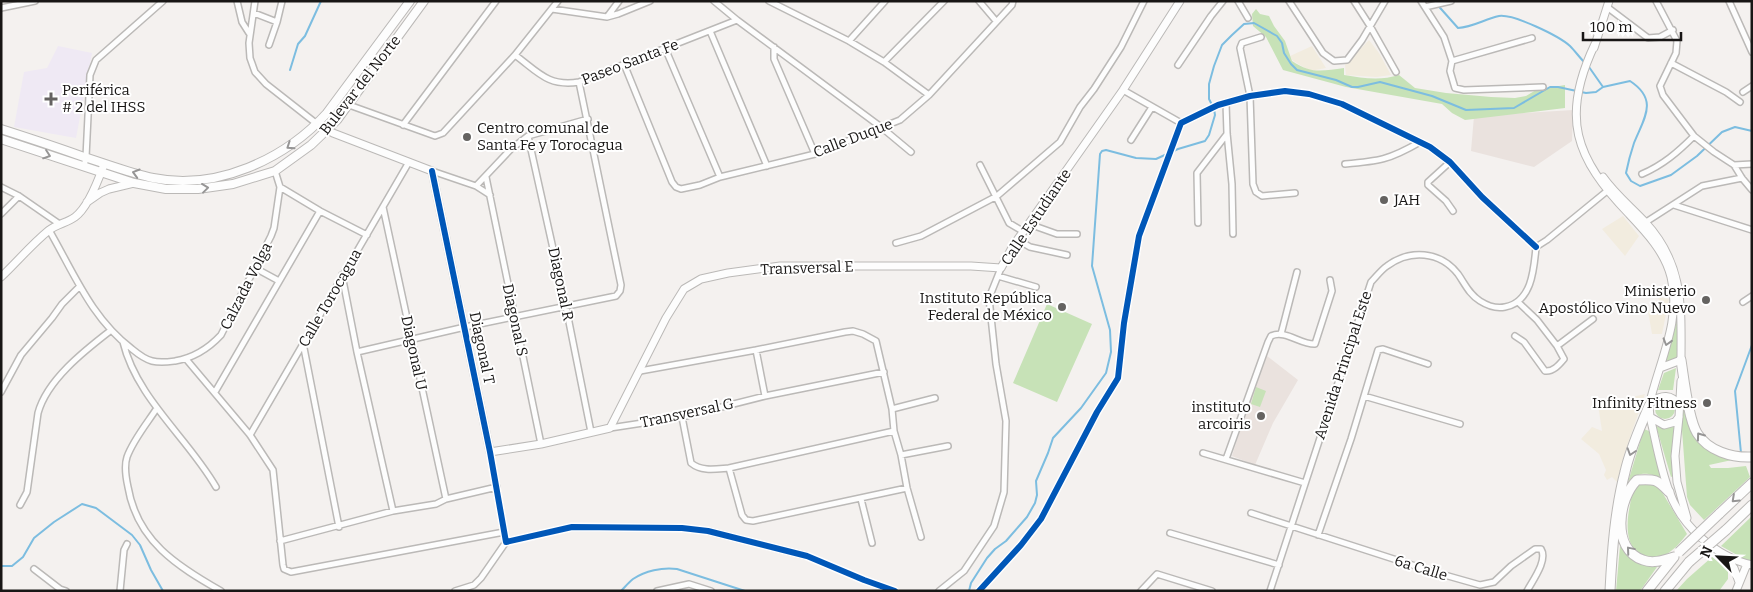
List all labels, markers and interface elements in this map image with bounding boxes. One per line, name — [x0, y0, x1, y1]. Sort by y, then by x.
scale bar — [1583, 10, 1680, 42]
text: 100 m — [1590, 18, 1633, 36]
street label: Bulevar del Norte — [316, 32, 404, 138]
street label: Paseo Santa Fe — [579, 35, 681, 89]
place label: Periférica # 2 del IHSS — [62, 81, 146, 116]
marker: Periférica # 2 del IHSS — [44, 92, 58, 106]
street label: Calle Duque — [811, 115, 895, 161]
place label: Centro comunal de Santa Fe y Torocagua — [477, 119, 623, 154]
marker: Centro comunal de Santa Fe y Torocagua — [461, 131, 473, 143]
one-way arrow — [286, 140, 296, 149]
one-way arrow — [43, 149, 51, 159]
street label: Calle Estudiante — [997, 165, 1075, 269]
one-way arrow — [131, 168, 140, 179]
one-way arrow — [201, 183, 209, 194]
place label: JAH — [1393, 191, 1420, 209]
marker: JAH — [1378, 194, 1390, 206]
street label: Calzada Volga — [216, 239, 276, 333]
street label: Calle Torocagua — [295, 246, 365, 350]
street label: Diagonal R — [544, 246, 578, 323]
street label: Transversal E — [760, 257, 854, 279]
street label: Diagonal S — [499, 282, 531, 358]
place label: Ministerio Apostólico Vino Nuevo — [1539, 282, 1696, 317]
place label: Instituto República Federal de México — [919, 289, 1052, 324]
street label: Avenida Principal Este — [1311, 289, 1375, 441]
marker: Ministerio Apostólico Vino Nuevo — [1700, 294, 1712, 306]
marker: Instituto República Federal de México — [1056, 301, 1068, 313]
street label: Diagonal T — [466, 310, 499, 386]
street label: Diagonal U — [397, 314, 431, 392]
one-way arrow — [1663, 337, 1673, 346]
street label: Transversal G — [639, 394, 735, 432]
place label: Infinity Fitness — [1592, 394, 1697, 412]
marker: Infinity Fitness — [1701, 397, 1713, 409]
place label: instituto arcoiris — [1191, 398, 1251, 433]
marker: instituto arcoiris — [1255, 410, 1267, 422]
one-way arrow — [1697, 432, 1706, 441]
one-way arrow — [1627, 447, 1637, 455]
one-way arrow — [1732, 493, 1741, 502]
north arrow — [1693, 532, 1743, 582]
text: N — [1697, 543, 1717, 560]
one-way arrow — [1627, 546, 1636, 555]
street label: 6a Calle — [1392, 551, 1450, 585]

